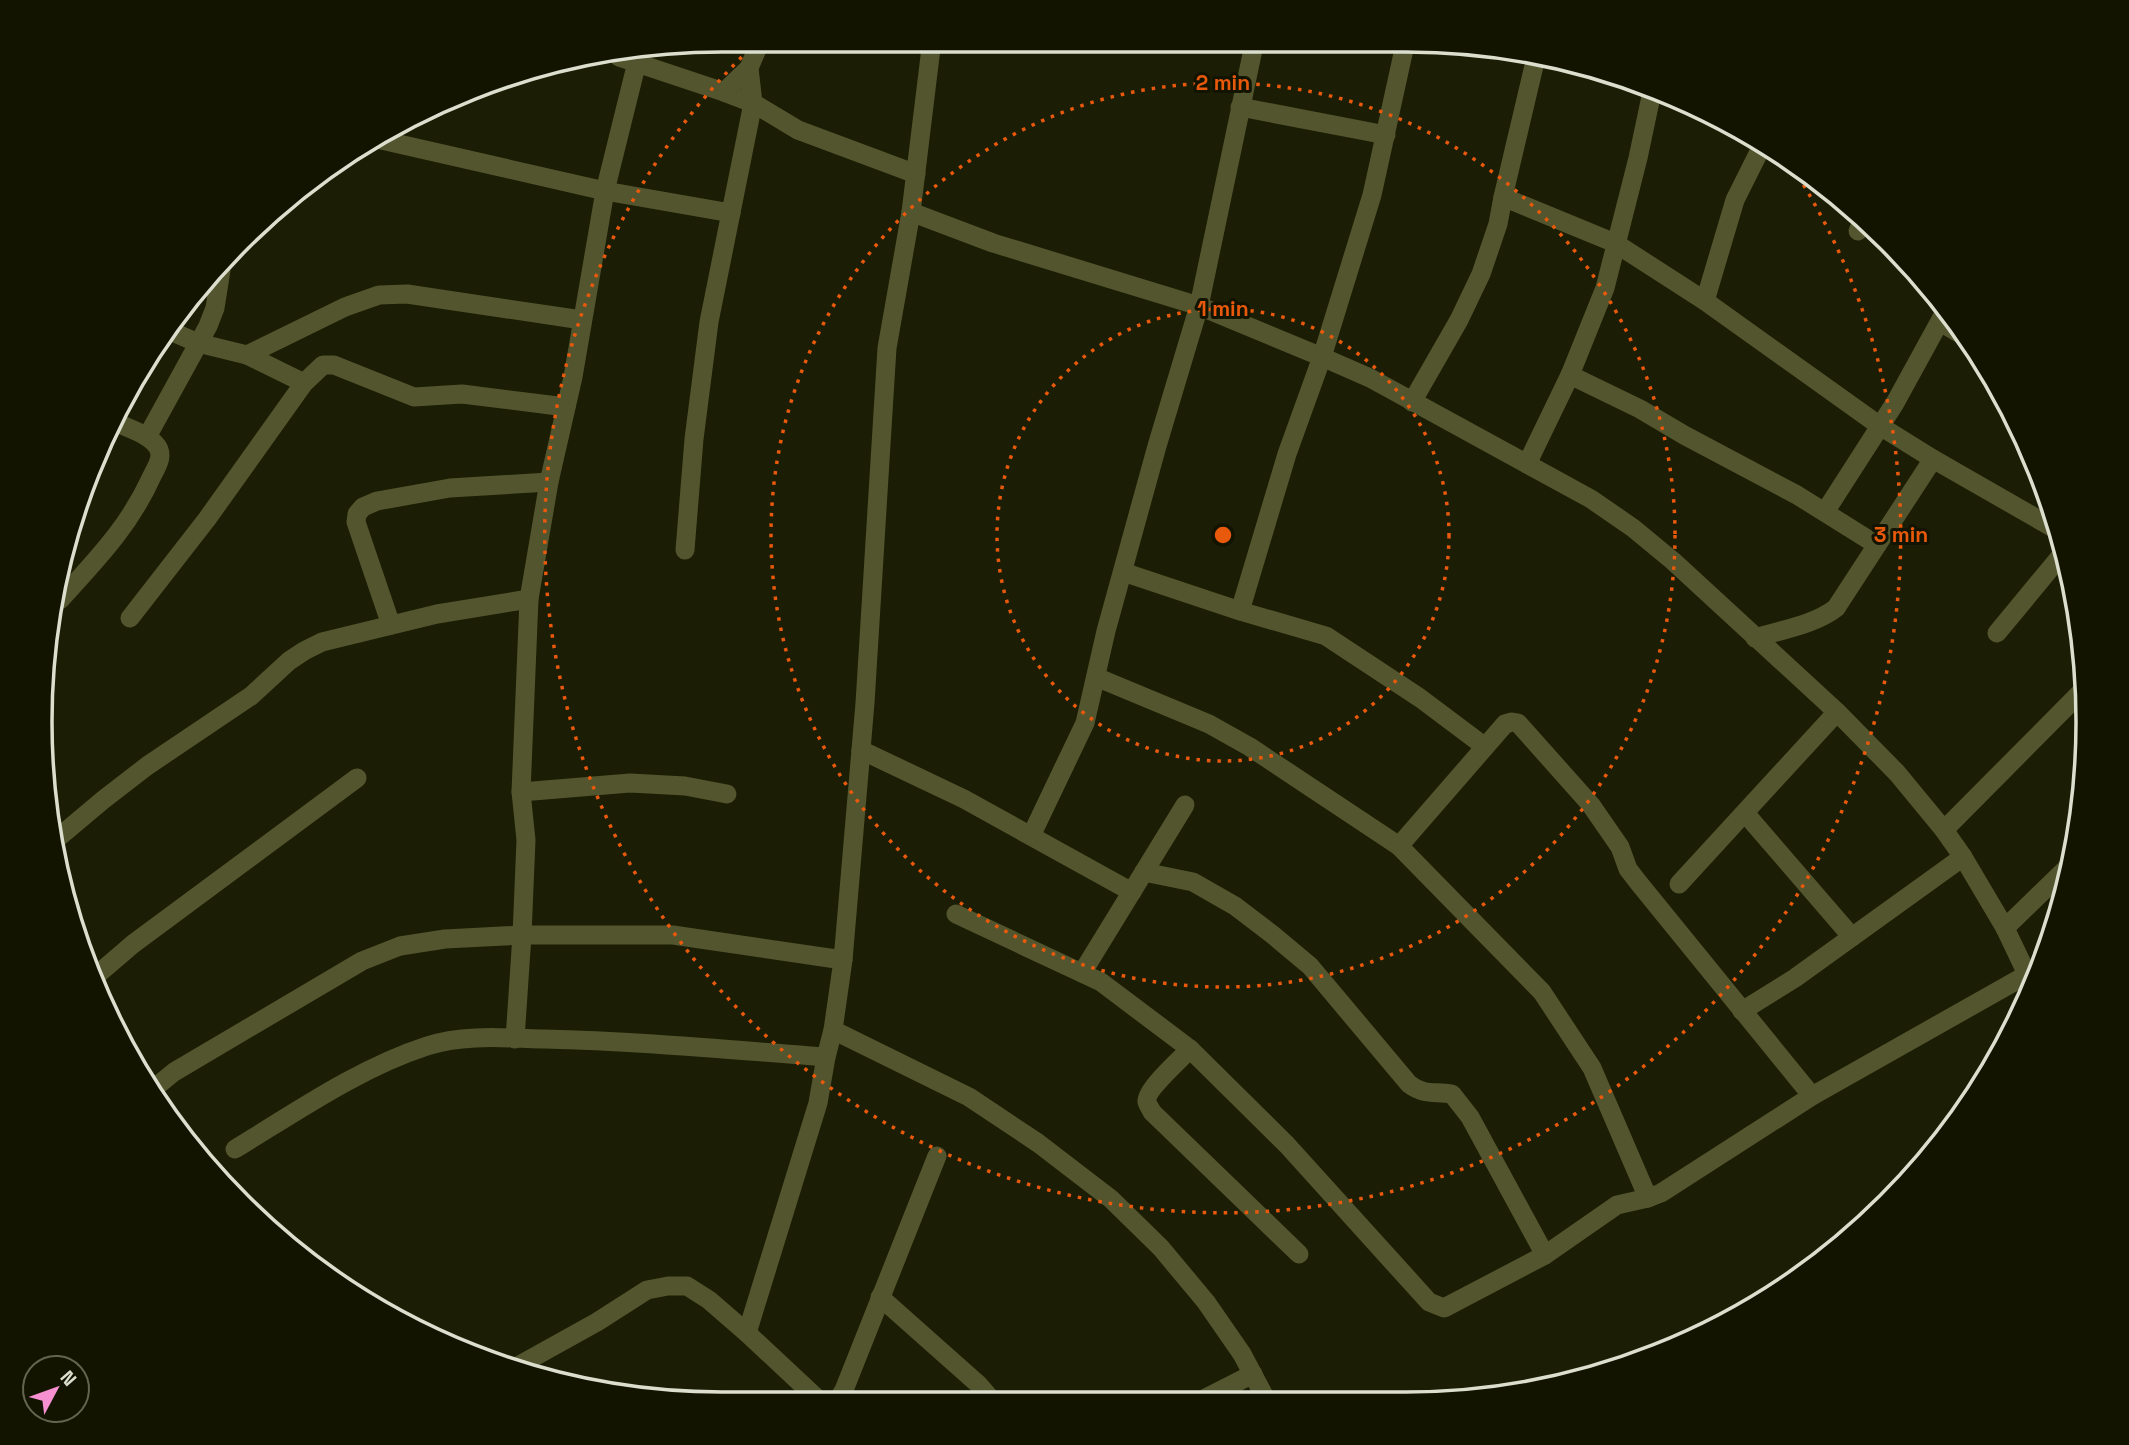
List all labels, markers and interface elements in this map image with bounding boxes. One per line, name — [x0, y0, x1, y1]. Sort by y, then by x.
text: 2 min — [1196, 69, 1250, 96]
text: 1 min — [1197, 295, 1249, 322]
text: 3 min — [1874, 521, 1928, 548]
centre of rings — [1211, 523, 1235, 547]
north arrow — [21, 1354, 91, 1424]
text: N — [55, 1365, 82, 1391]

